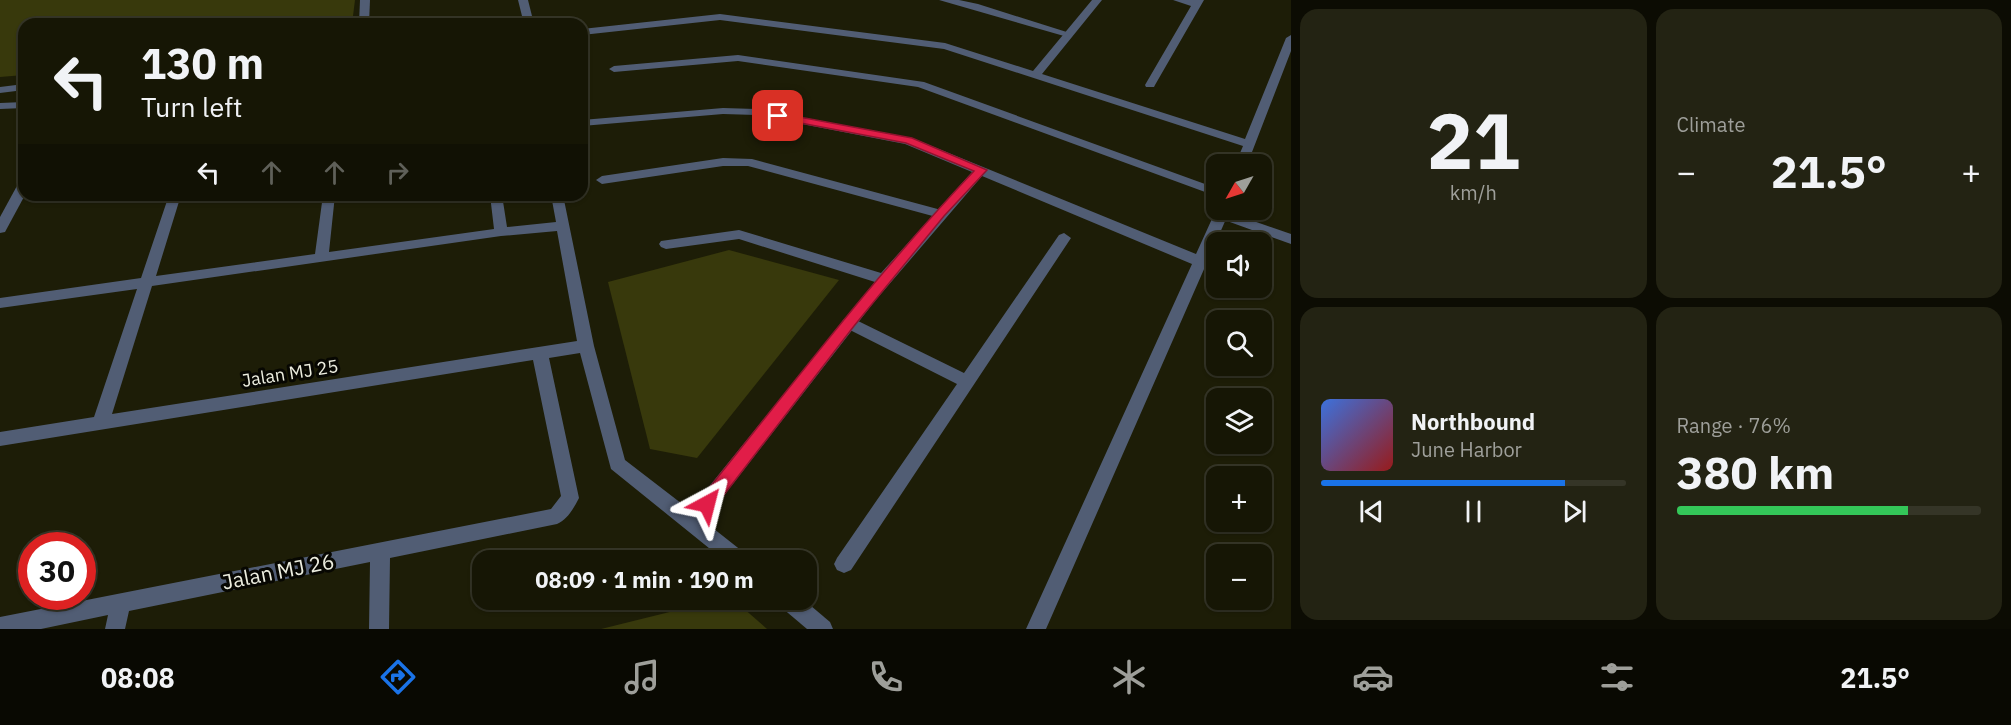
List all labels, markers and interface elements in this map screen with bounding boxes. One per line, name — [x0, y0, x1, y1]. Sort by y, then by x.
text: 130 m — [141, 36, 264, 91]
icon: left — [42, 42, 120, 120]
text: Turn left — [141, 89, 242, 124]
text: 21 — [1426, 89, 1520, 190]
pin — [752, 90, 803, 141]
icon: arrive — [761, 99, 794, 132]
text: Climate — [1677, 111, 1745, 138]
text: 21.5° — [1771, 142, 1887, 200]
text: − — [1677, 150, 1696, 193]
text: + — [1961, 150, 1981, 193]
north arrow — [1206, 154, 1272, 220]
map controls — [1206, 154, 1272, 610]
icon: left — [192, 156, 225, 189]
icon: ahead — [255, 156, 288, 189]
icon: ahead — [318, 156, 351, 189]
icon: right — [381, 156, 414, 189]
text: km/h — [1450, 179, 1497, 206]
button: sound — [1206, 232, 1272, 298]
button: search — [1206, 310, 1272, 376]
street label: Jalan MJ 25 — [240, 354, 340, 392]
button: layers — [1206, 388, 1272, 454]
text: Northbound — [1411, 407, 1535, 436]
text: Range · 76% — [1677, 412, 1791, 439]
text: June Harbor — [1411, 436, 1522, 463]
text: 380 km — [1677, 443, 1834, 501]
button: + — [1206, 466, 1272, 532]
position arrow — [675, 472, 739, 536]
icon: previous — [1355, 495, 1388, 528]
icon: pause — [1457, 495, 1490, 528]
icon: next — [1558, 495, 1591, 528]
speed limit sign: 30 — [18, 532, 96, 610]
button: − — [1206, 544, 1272, 610]
street label: Jalan MJ 26 — [220, 546, 336, 596]
text: 08:09 · 1 min · 190 m — [535, 565, 754, 594]
icon: directions — [377, 656, 419, 698]
icon: music — [621, 656, 663, 698]
icon: phone — [865, 656, 907, 698]
icon: climate — [1108, 656, 1150, 698]
icon: car — [1352, 656, 1394, 698]
icon: filters — [1596, 656, 1638, 698]
text: 08:08 — [101, 660, 175, 695]
text: 21.5° — [1840, 660, 1910, 695]

